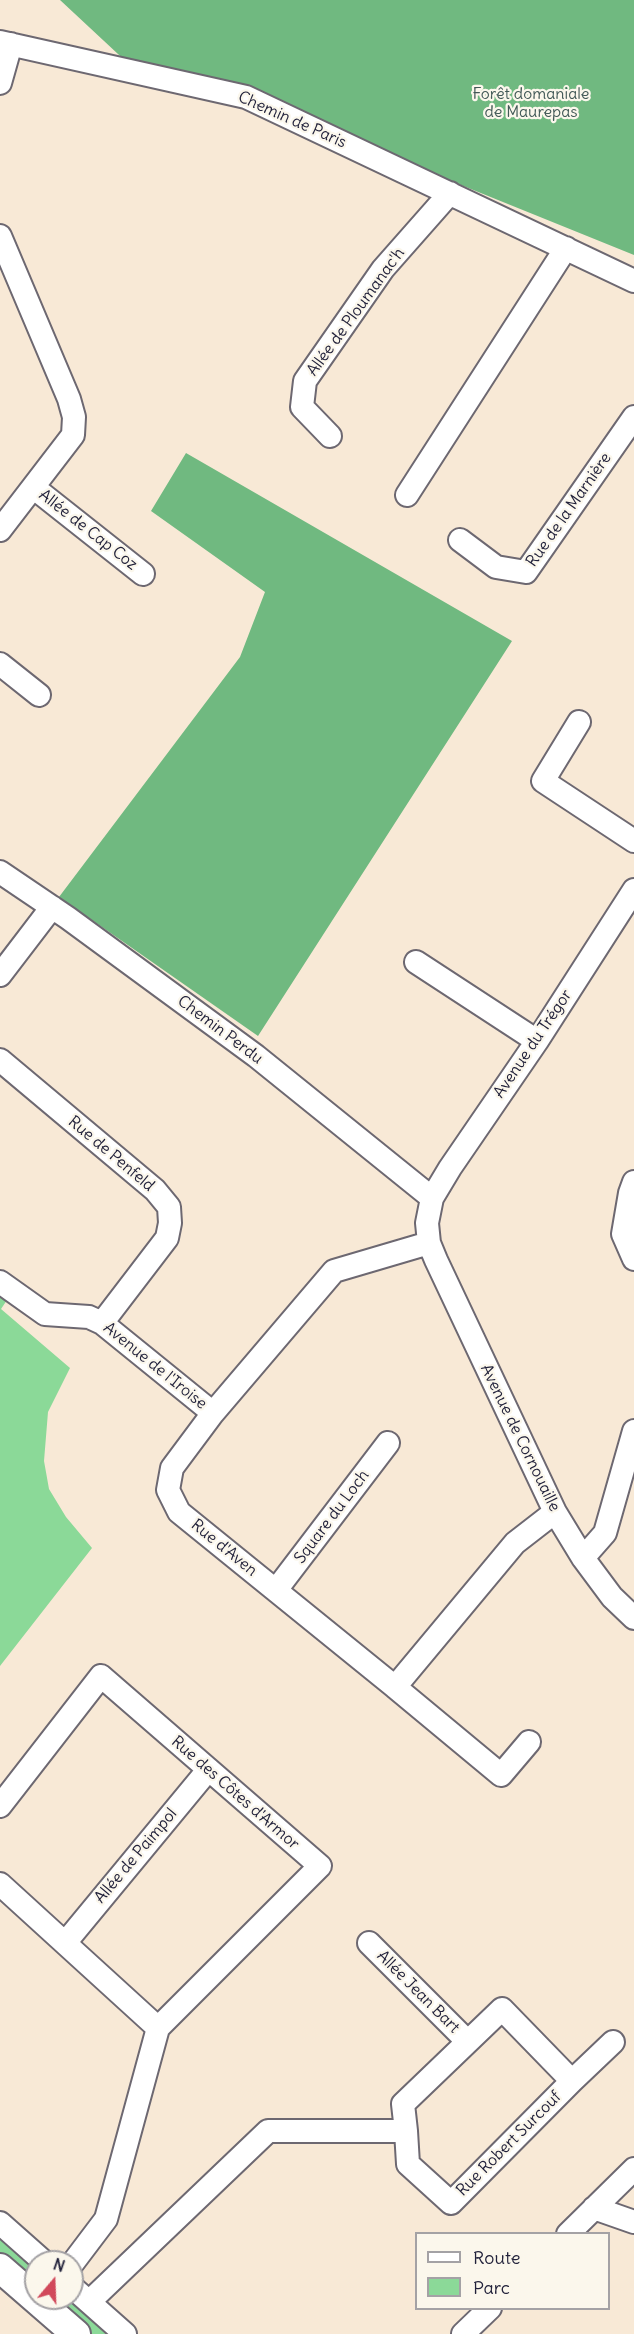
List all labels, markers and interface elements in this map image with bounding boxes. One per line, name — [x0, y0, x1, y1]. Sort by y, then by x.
park label: Forêt domaniale de Maurepas — [473, 84, 589, 122]
street label: Chemin de Paris — [235, 88, 349, 152]
street label: Allée de Ploumanac'h — [303, 244, 409, 380]
street label: Rue de la Marnière — [522, 449, 616, 571]
street label: Allée de Cap Coz — [35, 486, 141, 574]
street label: Avenue du Trégor — [490, 986, 576, 1102]
street label: Chemin Perdu — [174, 992, 266, 1068]
street label: Rue de Penfeld — [64, 1112, 158, 1196]
street label: Avenue de l'Iroise — [99, 1318, 211, 1414]
street label: Avenue de Cornouaille — [476, 1361, 564, 1515]
street label: Square du Loch — [291, 1466, 373, 1568]
street label: Rue d'Aven — [187, 1516, 261, 1580]
street label: Rue des Côtes d'Armor — [167, 1732, 303, 1854]
street label: Allée de Paimpol — [91, 1805, 181, 1907]
street label: Allée Jean Bart — [373, 1947, 463, 2037]
street label: Rue Robert Surcouf — [453, 2088, 565, 2200]
legend — [415, 2232, 610, 2310]
text: Route — [473, 2246, 521, 2269]
north arrow — [24, 2250, 84, 2310]
text: N — [51, 2254, 68, 2276]
text: Parc — [473, 2276, 510, 2299]

